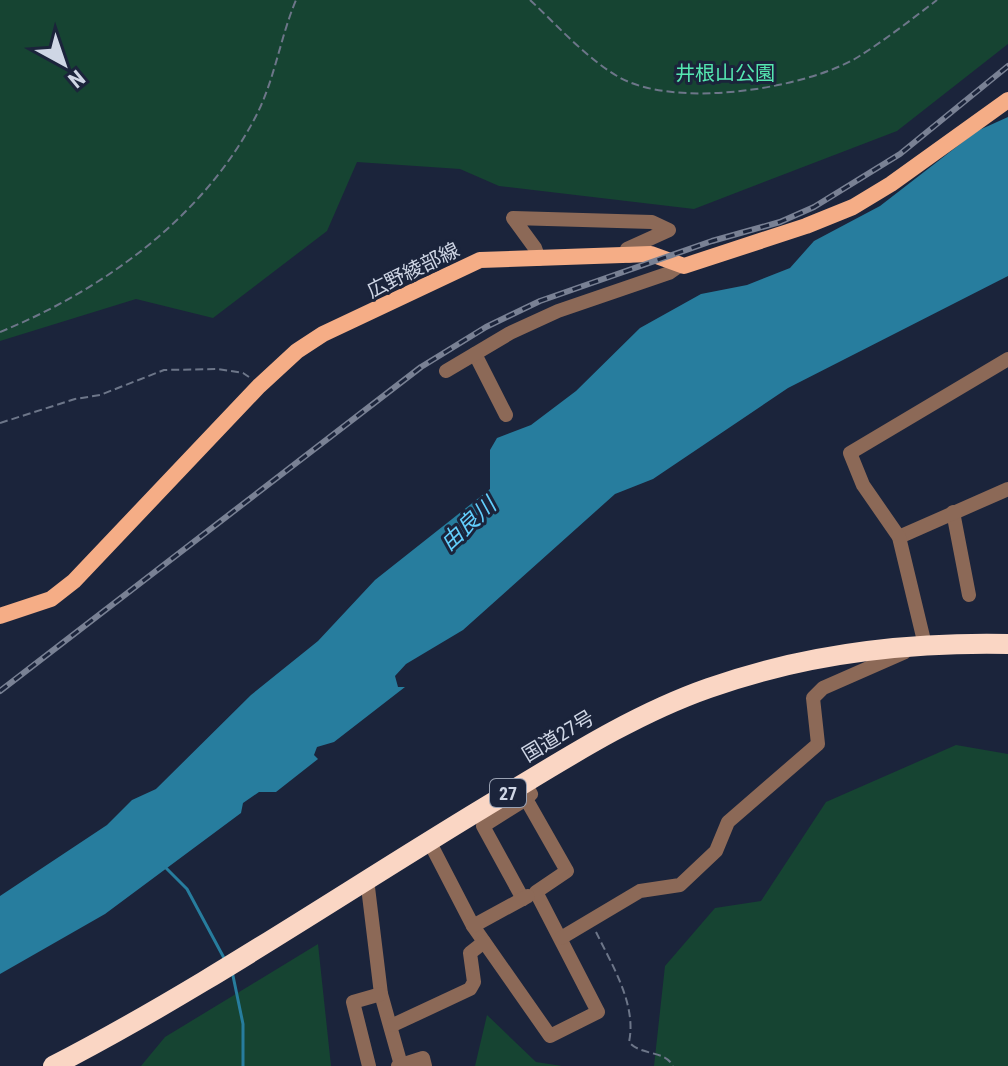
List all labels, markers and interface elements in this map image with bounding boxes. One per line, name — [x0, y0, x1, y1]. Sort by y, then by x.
north arrow — [24, 24, 104, 104]
park label: 井根山公園 — [675, 61, 775, 85]
text: N — [63, 65, 90, 93]
street label: 広野綾部線 — [363, 237, 463, 303]
water label: 由良川 — [435, 491, 502, 556]
street label: 国道27号 — [518, 705, 598, 767]
road number: 27 — [490, 779, 526, 807]

